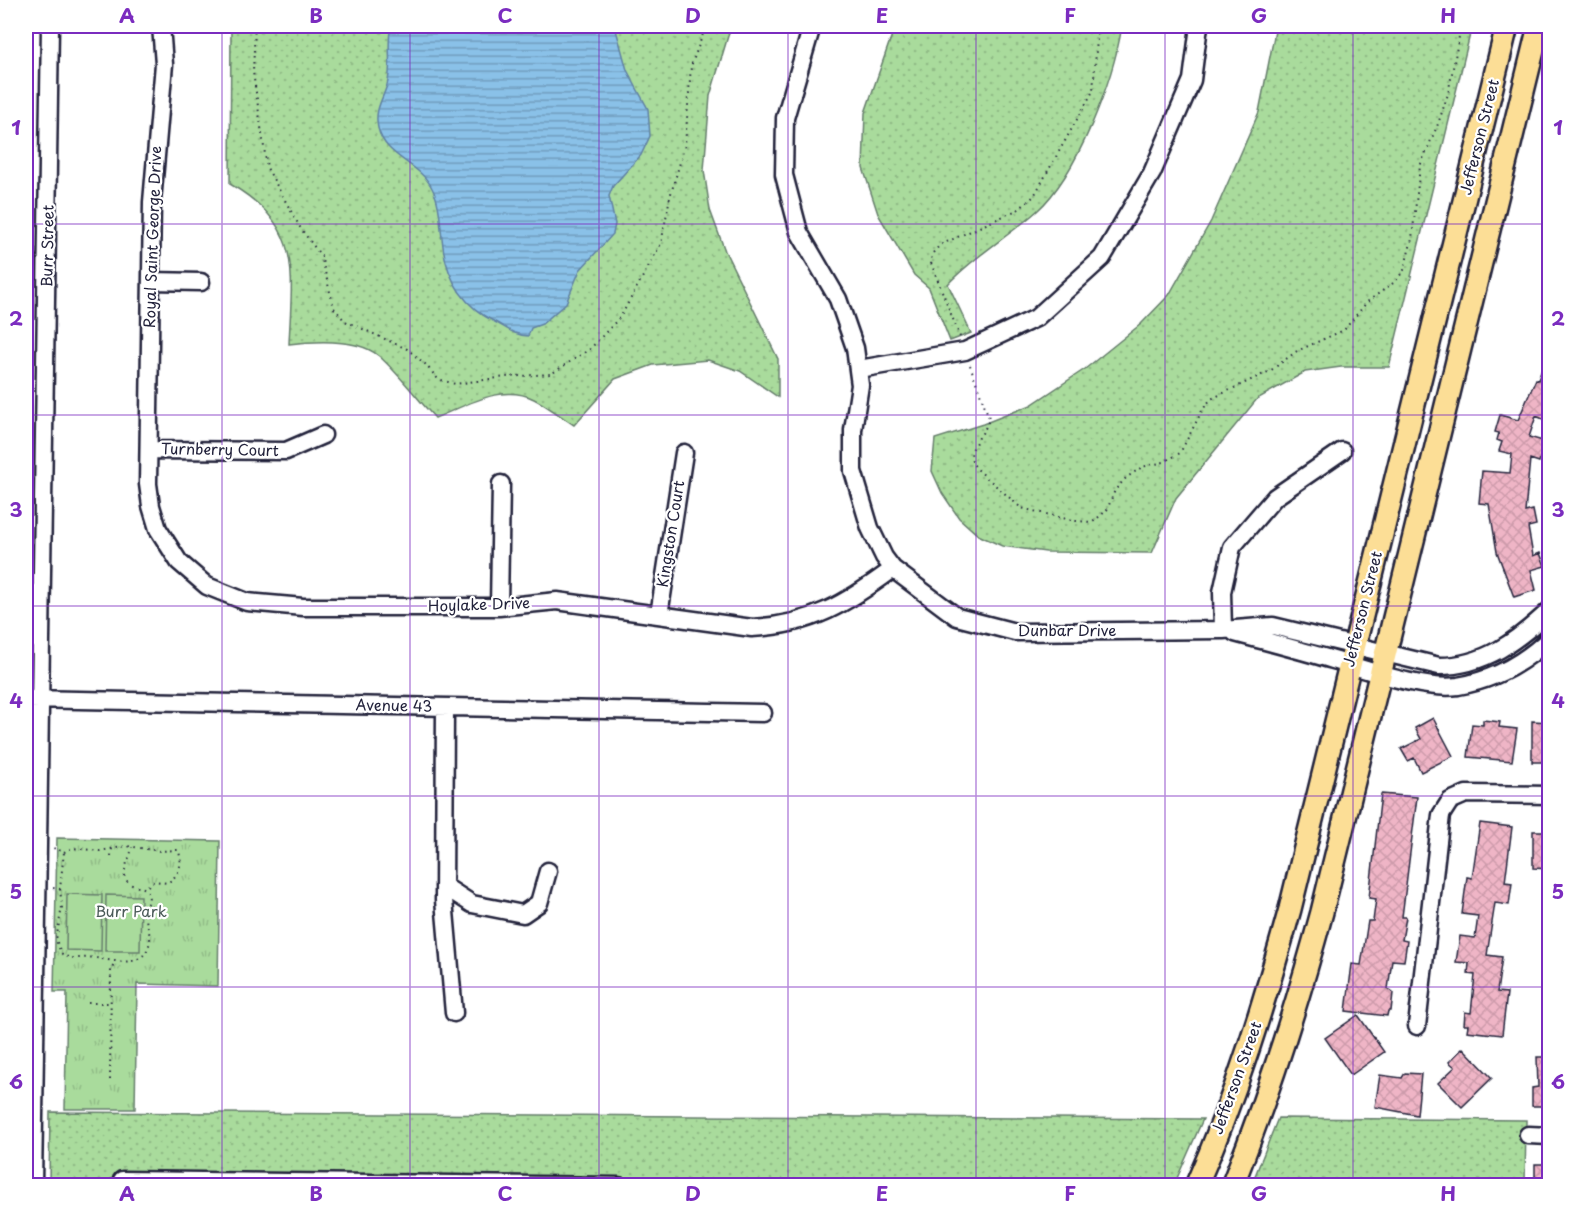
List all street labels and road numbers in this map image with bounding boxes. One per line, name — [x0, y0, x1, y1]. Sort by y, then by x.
street label: Jefferson Street — [1453, 76, 1504, 197]
street label: Royal Saint George Drive — [137, 145, 166, 328]
street label: Burr Street — [34, 205, 59, 287]
street label: Turnberry Court — [161, 436, 279, 461]
street label: Kingston Court — [650, 479, 689, 589]
street label: Jefferson Street — [1336, 548, 1387, 669]
street label: Hoylake Drive — [427, 590, 531, 617]
street label: Dunbar Drive — [1018, 618, 1116, 641]
street label: Avenue 43 — [355, 692, 433, 717]
street label: Jefferson Street — [1205, 1018, 1267, 1137]

